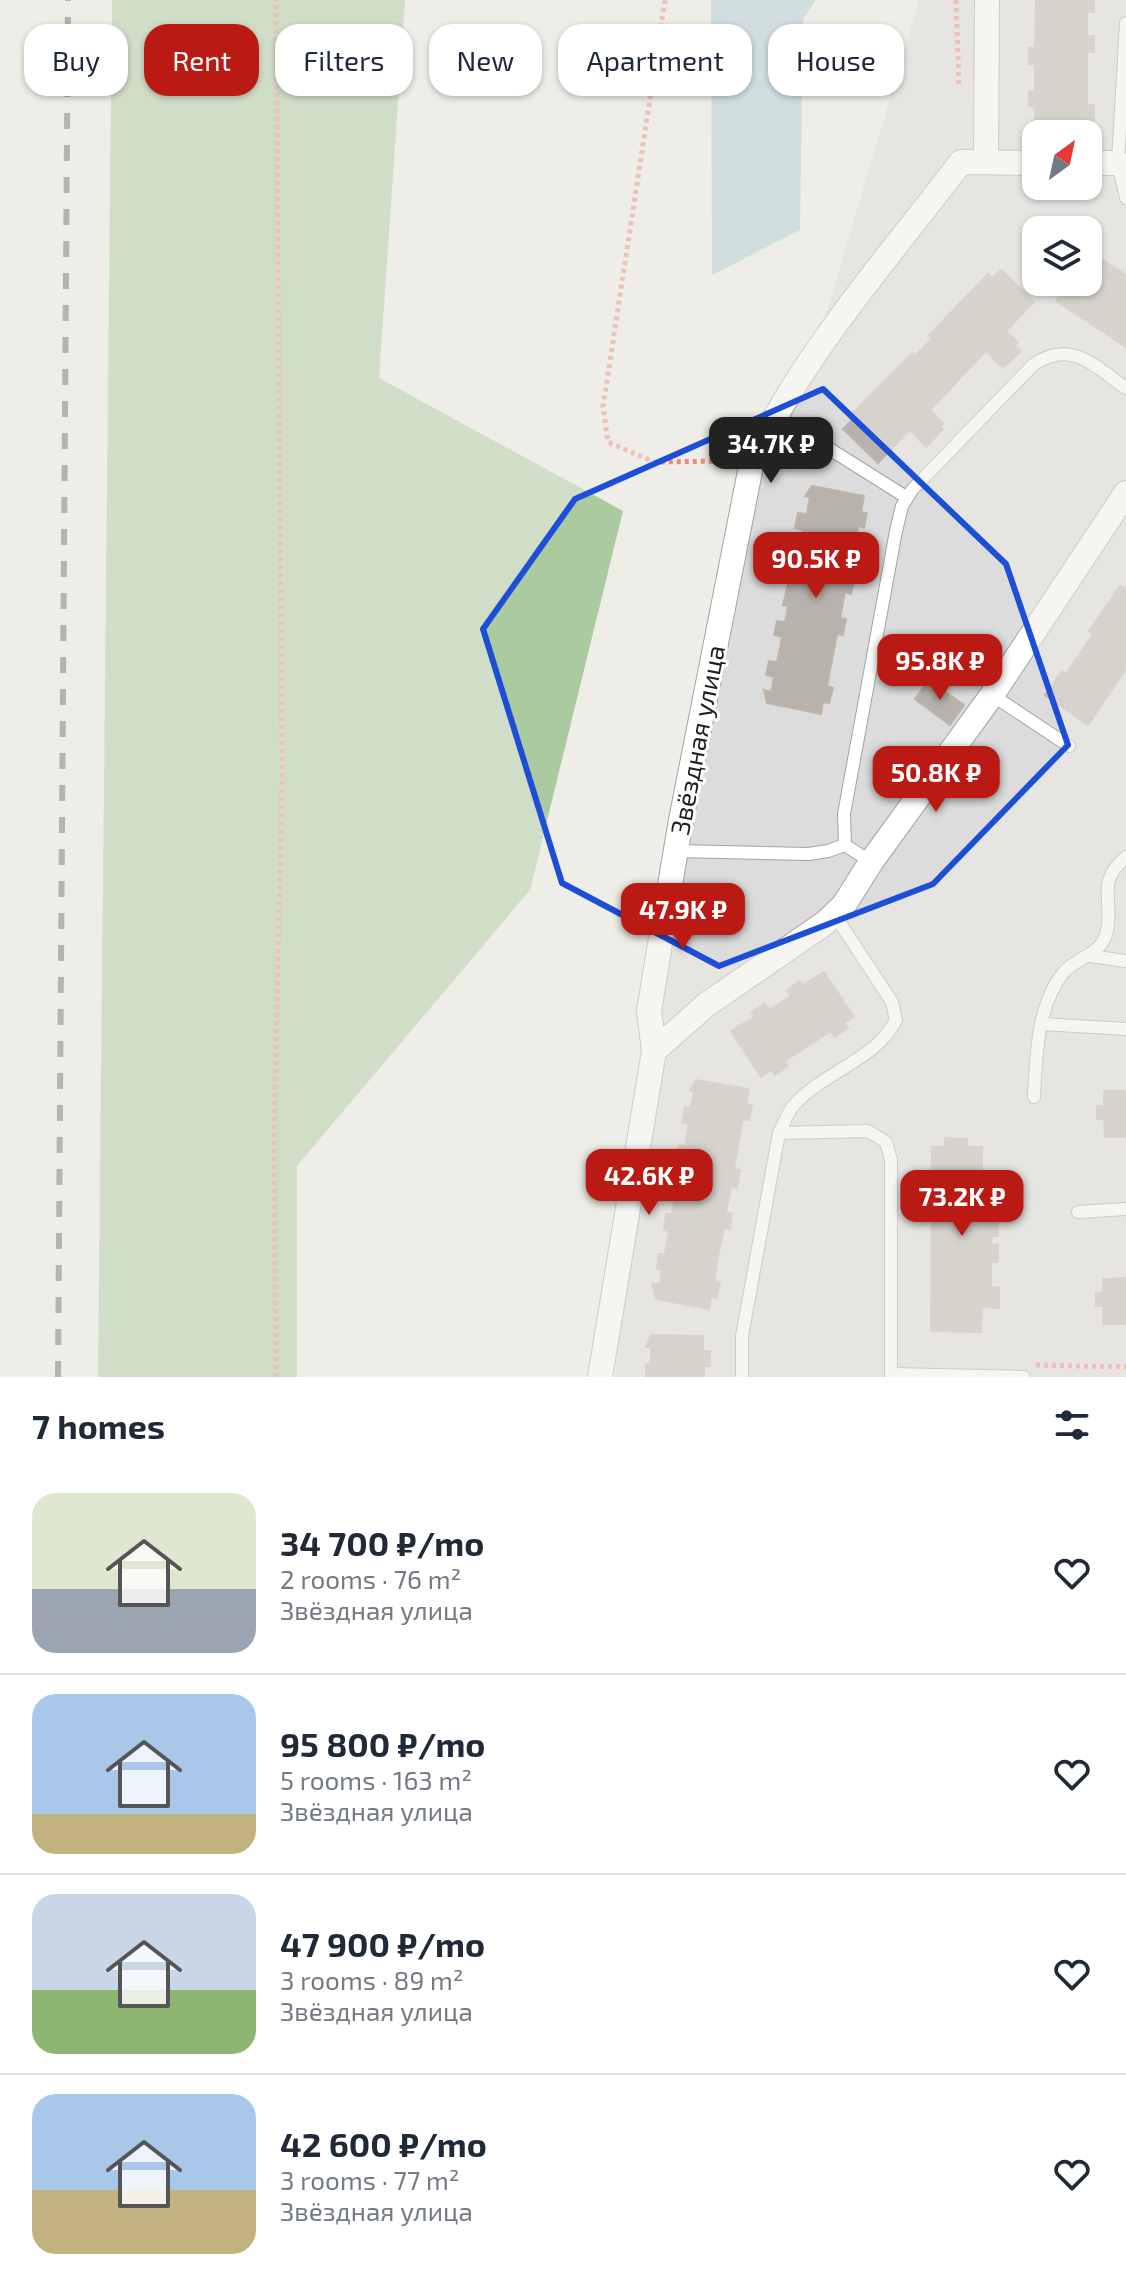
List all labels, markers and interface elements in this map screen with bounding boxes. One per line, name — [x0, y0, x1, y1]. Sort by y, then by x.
chip: Buy — [24, 24, 128, 96]
chip: Rent — [144, 24, 259, 96]
chip: Filters — [275, 24, 413, 96]
chip: New — [429, 24, 542, 96]
chip: Apartment — [558, 24, 752, 96]
chip: House — [768, 24, 904, 96]
north arrow — [1022, 120, 1102, 200]
map controls — [1022, 120, 1102, 296]
button: layers — [1022, 216, 1102, 296]
pin: 34.7K ₽ — [697, 417, 845, 485]
text: 34.7K ₽ — [727, 427, 815, 458]
pin: 90.5K ₽ — [742, 532, 890, 600]
text: 90.5K ₽ — [771, 542, 861, 573]
pin: 95.8K ₽ — [866, 634, 1014, 702]
street label: Звёздная улица — [663, 642, 731, 837]
text: 95.8K ₽ — [895, 644, 985, 675]
pin: 50.8K ₽ — [862, 746, 1010, 814]
text: 50.8K ₽ — [891, 756, 981, 787]
pin: 47.9K ₽ — [609, 883, 757, 951]
text: 47.9K ₽ — [639, 893, 727, 924]
pin: 42.6K ₽ — [575, 1149, 723, 1217]
text: 42.6K ₽ — [604, 1159, 694, 1190]
pin: 73.2K ₽ — [888, 1170, 1036, 1238]
text: 73.2K ₽ — [918, 1180, 1006, 1211]
icon: filters — [1050, 1403, 1094, 1447]
text: 7 homes — [32, 1405, 165, 1446]
text: 34 700 ₽/mo — [280, 1522, 484, 1563]
icon: home — [96, 1525, 192, 1621]
icon: heart — [1050, 1551, 1094, 1595]
text: 2 rooms · 76 m² — [280, 1563, 461, 1594]
text: Звёздная улица — [280, 1594, 473, 1625]
text: 95 800 ₽/mo — [280, 1723, 485, 1764]
icon: home — [96, 1726, 192, 1822]
icon: heart — [1050, 1752, 1094, 1796]
text: 5 rooms · 163 m² — [280, 1764, 472, 1795]
text: Звёздная улица — [280, 1795, 473, 1826]
text: 47 900 ₽/mo — [280, 1923, 485, 1964]
icon: home — [96, 1926, 192, 2022]
icon: heart — [1050, 1952, 1094, 1996]
text: 3 rooms · 89 m² — [280, 1964, 464, 1995]
text: Звёздная улица — [280, 1995, 473, 2026]
text: 42 600 ₽/mo — [280, 2123, 487, 2164]
icon: home — [96, 2126, 192, 2222]
icon: heart — [1050, 2152, 1094, 2196]
text: 3 rooms · 77 m² — [280, 2164, 460, 2195]
text: Звёздная улица — [280, 2195, 473, 2226]

